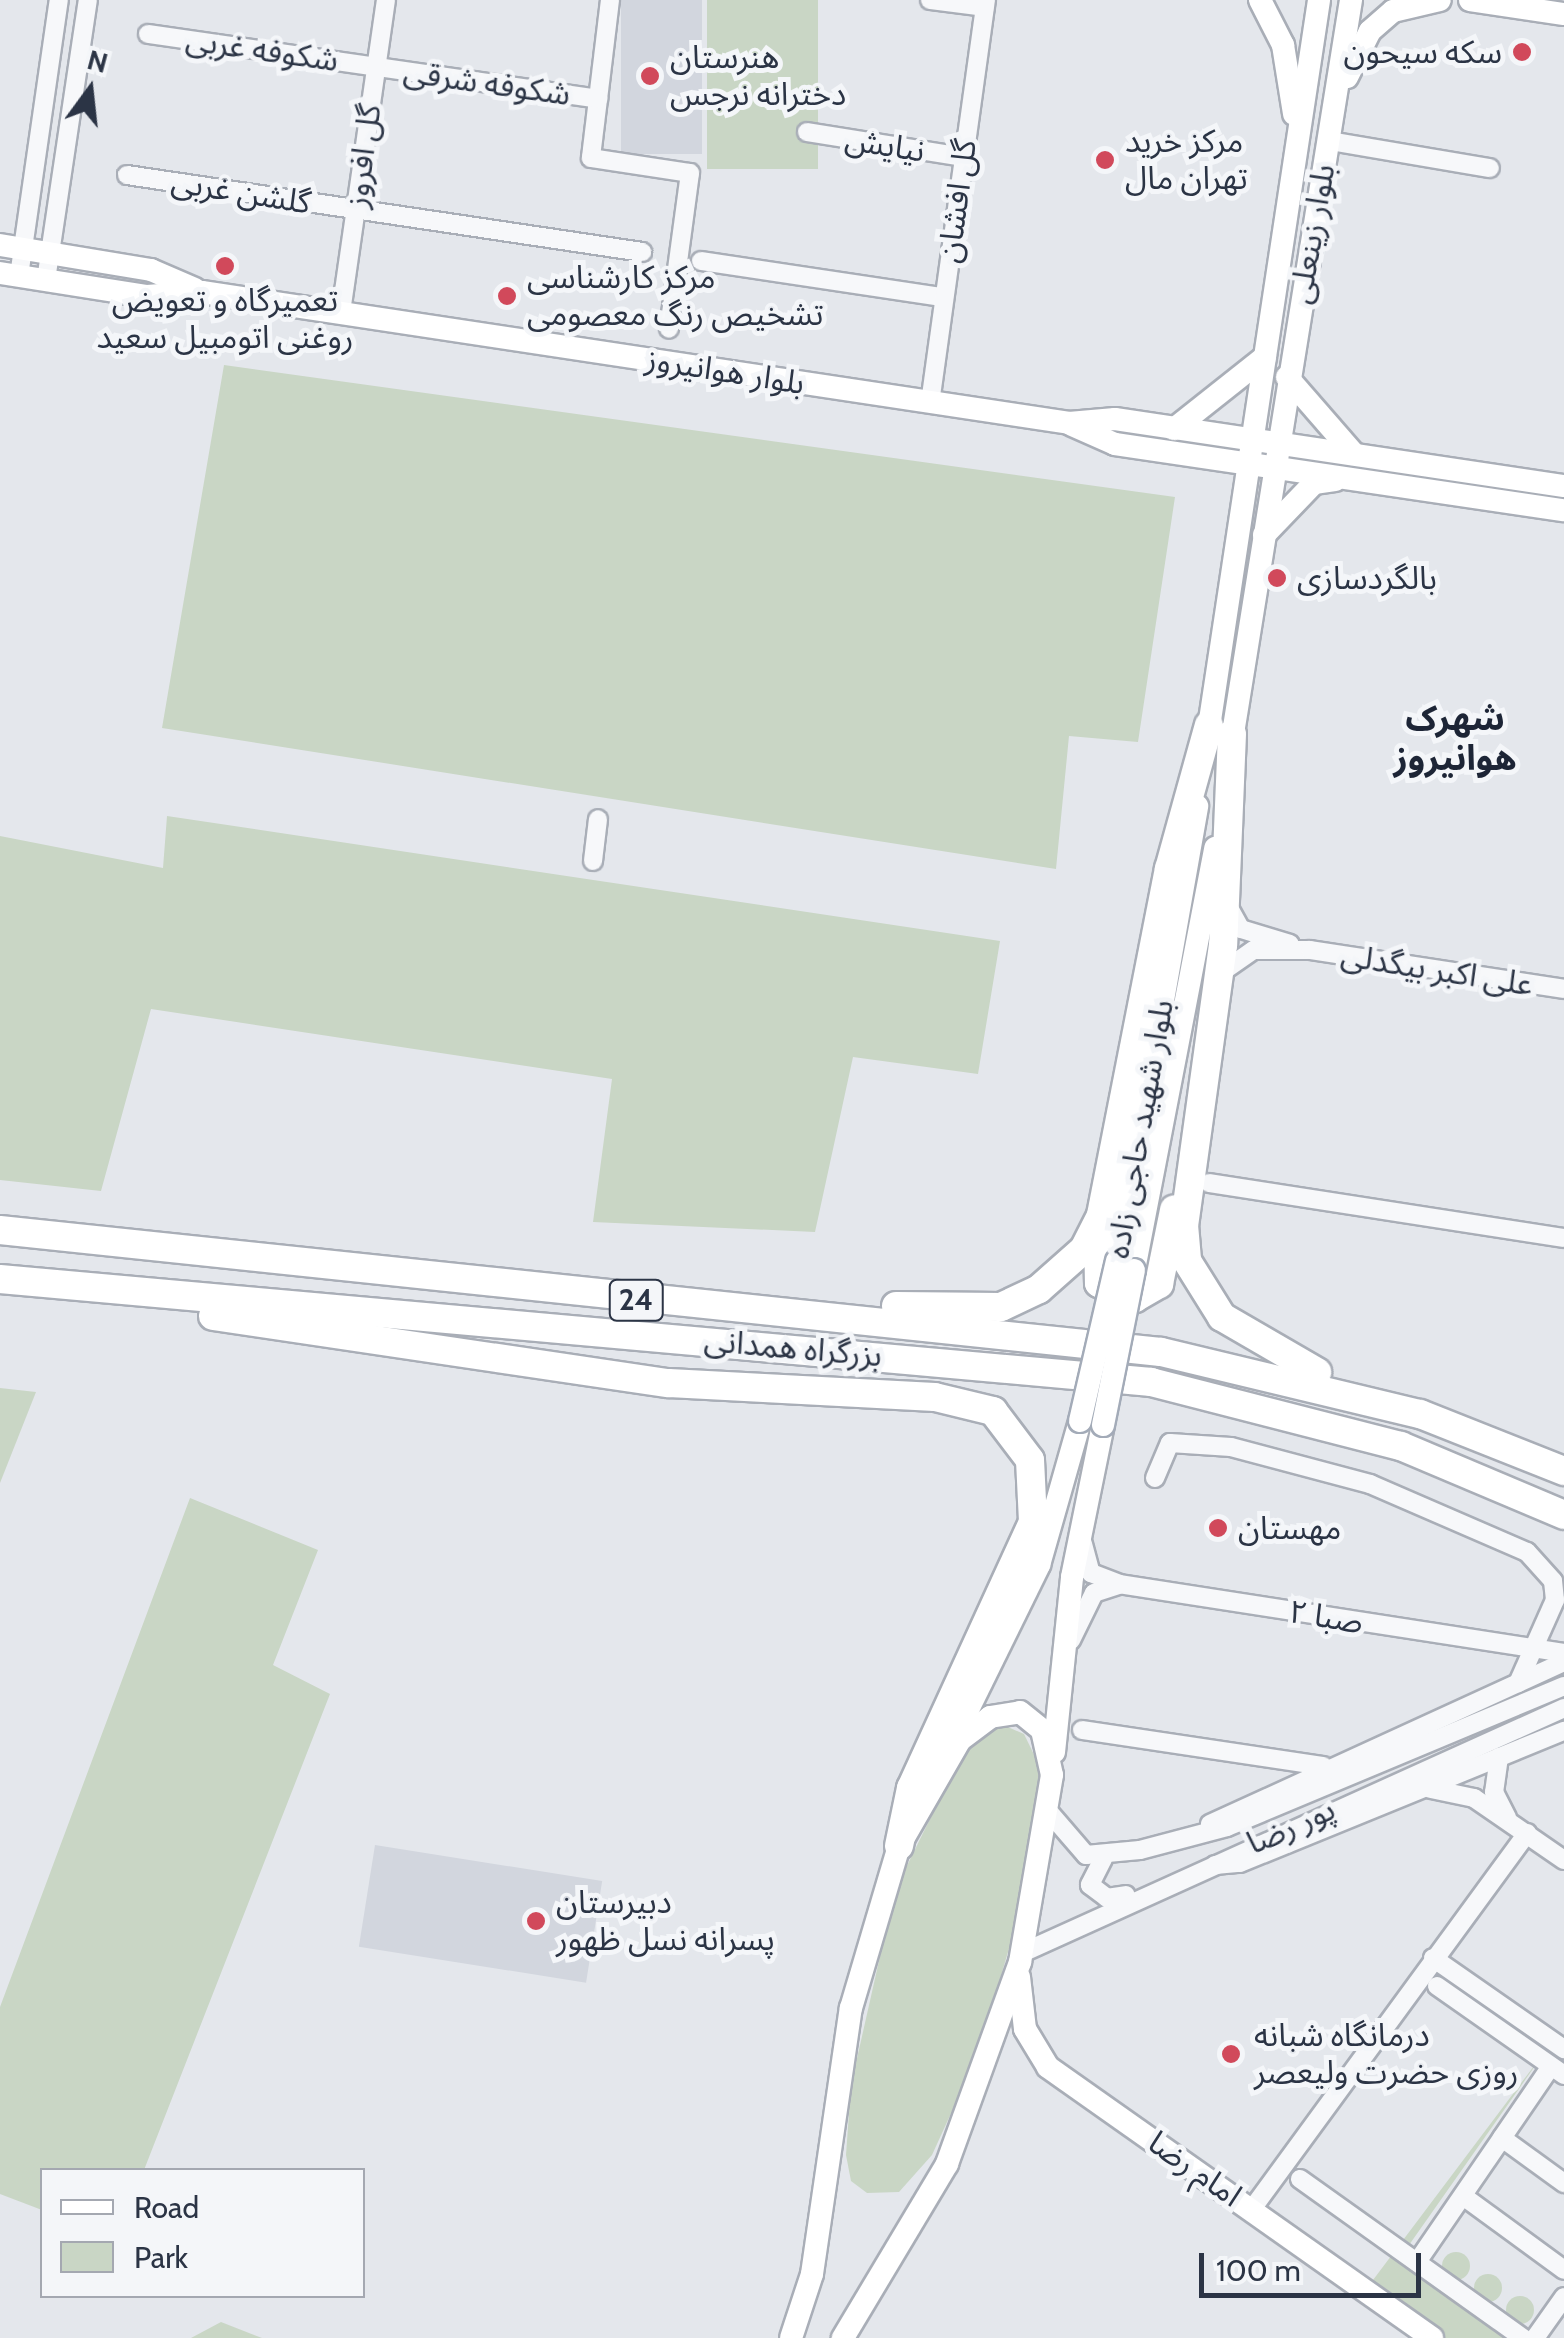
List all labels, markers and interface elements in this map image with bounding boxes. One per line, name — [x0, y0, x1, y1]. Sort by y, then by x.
street label: شکوفه غربی — [183, 20, 341, 80]
place label: سکه سیحون — [1343, 33, 1502, 71]
place label: هنرستان دخترانه نرجس — [670, 39, 846, 114]
north arrow — [40, 40, 140, 140]
marker: سکه سیحون — [1511, 41, 1533, 63]
text: N — [84, 42, 112, 80]
street label: شکوفه شرقی — [401, 52, 573, 114]
marker: هنرستان دخترانه نرجس — [639, 65, 661, 87]
street label: گل افروز — [337, 102, 389, 210]
street label: نیایش — [842, 120, 928, 170]
place label: مرکز خرید تهران مال — [1125, 123, 1248, 198]
street label: گل افشان — [929, 137, 985, 265]
marker: مرکز خرید تهران مال — [1094, 149, 1116, 171]
street label: بلوار زینعلی — [1281, 161, 1343, 307]
street label: گلشن غربی — [169, 162, 313, 222]
marker: تعمیرگاه و تعویض روغنی اتومبیل سعید — [214, 255, 236, 277]
place label: مرکز کارشناسی تشخیص رنگ معصومی — [527, 259, 824, 334]
place label: تعمیرگاه و تعویض روغنی اتومبیل سعید — [96, 282, 354, 357]
marker: مرکز کارشناسی تشخیص رنگ معصومی — [496, 285, 518, 307]
street label: بلوار هوانیروز — [643, 340, 807, 402]
place label: بالگردسازی — [1297, 559, 1437, 597]
marker: بالگردسازی — [1266, 567, 1288, 589]
district label: شهرک هوانیروز — [1393, 697, 1517, 779]
street label: علی اکبر بیگدلی — [1338, 936, 1536, 1004]
street label: بلوار شهید حاجی زاده — [1098, 997, 1182, 1261]
road number: 24 — [608, 1275, 664, 1325]
street label: بزرگراه همدانی — [703, 1321, 883, 1375]
place label: مهستان — [1238, 1509, 1341, 1547]
marker: مهستان — [1207, 1517, 1229, 1539]
street label: صبا ۲ — [1286, 1592, 1366, 1642]
street label: پور رضا — [1241, 1790, 1341, 1862]
place label: دبیرستان پسرانه نسل ظهور — [556, 1884, 775, 1959]
marker: دبیرستان پسرانه نسل ظهور — [525, 1910, 547, 1932]
place label: درمانگاه شبانه روزی حضرت ولیعصر — [1254, 2017, 1518, 2092]
marker: درمانگاه شبانه روزی حضرت ولیعصر — [1218, 2041, 1244, 2067]
street label: امام رضا — [1141, 2123, 1249, 2215]
legend — [40, 2168, 365, 2298]
text: Road — [134, 2189, 199, 2226]
scale bar — [1204, 2233, 1426, 2295]
text: Park — [134, 2239, 188, 2276]
text: 100 m — [1216, 2252, 1301, 2289]

